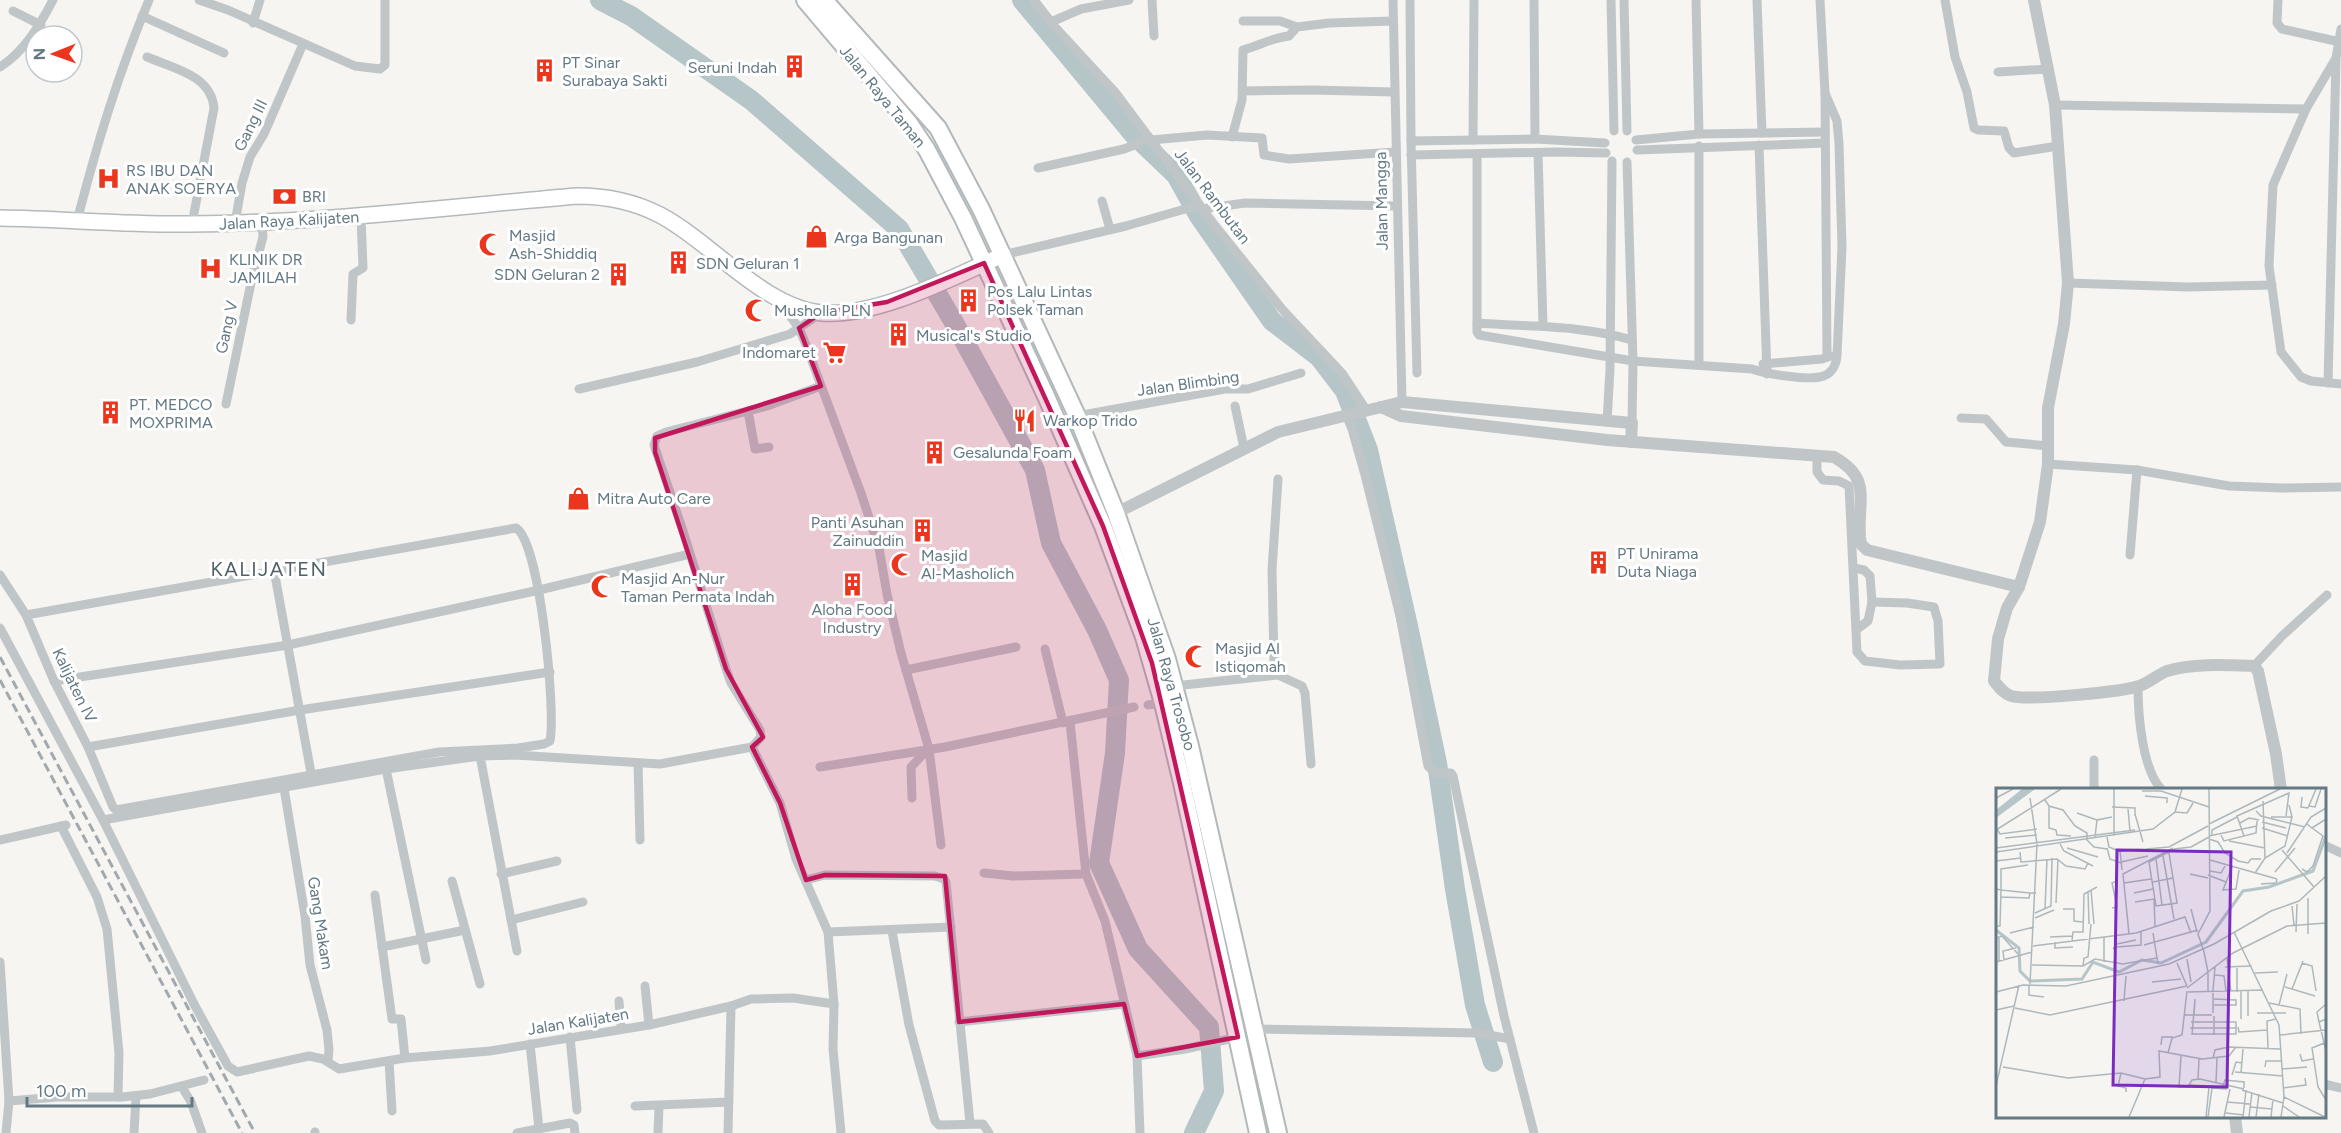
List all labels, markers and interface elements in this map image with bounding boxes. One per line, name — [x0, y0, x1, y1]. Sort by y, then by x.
north arrow — [24, 24, 84, 84]
street label: Jalan Raya Taman — [836, 41, 930, 151]
text: N — [30, 48, 49, 61]
place label: PT Sinar Surabaya Sakti — [562, 53, 668, 90]
building icon: Seruni Indah — [782, 54, 808, 80]
building icon: PT Sinar Surabaya Sakti — [531, 58, 557, 84]
place label: Seruni Indah — [688, 58, 777, 77]
street label: Gang III — [230, 96, 271, 154]
street label: Jalan Rambutan — [1171, 145, 1255, 248]
street label: Jalan Mangga — [1371, 152, 1392, 250]
place label: RS IBU DAN ANAK SOERYA — [126, 161, 236, 198]
hospital icon: RS IBU DAN ANAK SOERYA — [95, 166, 121, 192]
bank icon: BRI — [271, 183, 297, 209]
place label: BRI — [302, 187, 326, 206]
street label: Jalan Raya Kalijaten — [218, 207, 360, 234]
shop icon: Arga Bangunan — [803, 224, 829, 250]
place label: Masjid Ash-Shiddiq — [509, 226, 597, 263]
place label: Arga Bangunan — [834, 228, 943, 247]
mosque icon: Masjid Ash-Shiddiq — [478, 231, 504, 257]
place label: KLINIK DR JAMILAH — [229, 250, 303, 287]
building icon: SDN Geluran 1 — [665, 250, 691, 276]
place label: SDN Geluran 1 — [696, 254, 800, 273]
hospital icon: KLINIK DR JAMILAH — [198, 255, 224, 281]
building icon: SDN Geluran 2 — [605, 261, 631, 287]
place label: SDN Geluran 2 — [494, 265, 600, 284]
place label: Pos Lalu Lintas Polsek Taman — [987, 282, 1092, 319]
building icon: Pos Lalu Lintas Polsek Taman — [956, 287, 982, 313]
mosque icon: Musholla PLN — [743, 297, 769, 323]
street label: Gang V — [212, 299, 241, 355]
place label: Musholla PLN — [774, 301, 871, 320]
building icon: Musical's Studio — [885, 322, 911, 348]
place label: Musical's Studio — [916, 326, 1032, 345]
supermarket icon: Indomaret — [821, 339, 847, 365]
place label: Indomaret — [742, 343, 816, 362]
street label: Jalan Blimbing — [1136, 367, 1240, 400]
place label: PT. MEDCO MOXPRIMA — [129, 395, 213, 432]
building icon: PT. MEDCO MOXPRIMA — [98, 400, 124, 426]
restaurant icon: Warkop Trido — [1012, 407, 1038, 433]
place label: Warkop Trido — [1043, 411, 1137, 430]
building icon: Gesalunda Foam — [922, 439, 948, 465]
place label: Gesalunda Foam — [953, 443, 1072, 462]
shop icon: Mitra Auto Care — [566, 485, 592, 511]
place label: Mitra Auto Care — [597, 489, 711, 508]
place label: Panti Asuhan Zainuddin — [811, 513, 904, 550]
building icon: Panti Asuhan Zainuddin — [909, 518, 935, 544]
place label: PT Unirama Duta Niaga — [1617, 544, 1698, 581]
place label: Masjid Al-Masholich — [921, 546, 1014, 583]
building icon: PT Unirama Duta Niaga — [1586, 549, 1612, 575]
mosque icon: Masjid Al-Masholich — [890, 551, 916, 577]
district label: KALIJATEN — [211, 557, 328, 581]
place label: Masjid An-Nur Taman Permata Indah — [621, 569, 775, 606]
building icon: Aloha Food Industry — [839, 571, 865, 597]
mosque icon: Masjid An-Nur Taman Permata Indah — [590, 574, 616, 600]
place label: Aloha Food Industry — [811, 600, 893, 637]
street label: Jalan Raya Trosobo — [1143, 615, 1200, 753]
place label: Masjid Al Istiqomah — [1215, 639, 1286, 676]
mosque icon: Masjid Al Istiqomah — [1184, 644, 1210, 670]
street label: Kalijaten IV — [48, 645, 101, 726]
inset map — [1996, 788, 2326, 1118]
street label: Gang Makam — [304, 875, 337, 971]
street label: Jalan Kalijaten — [526, 1004, 630, 1039]
scale bar — [27, 1070, 192, 1108]
text: 100 m — [36, 1080, 86, 1102]

